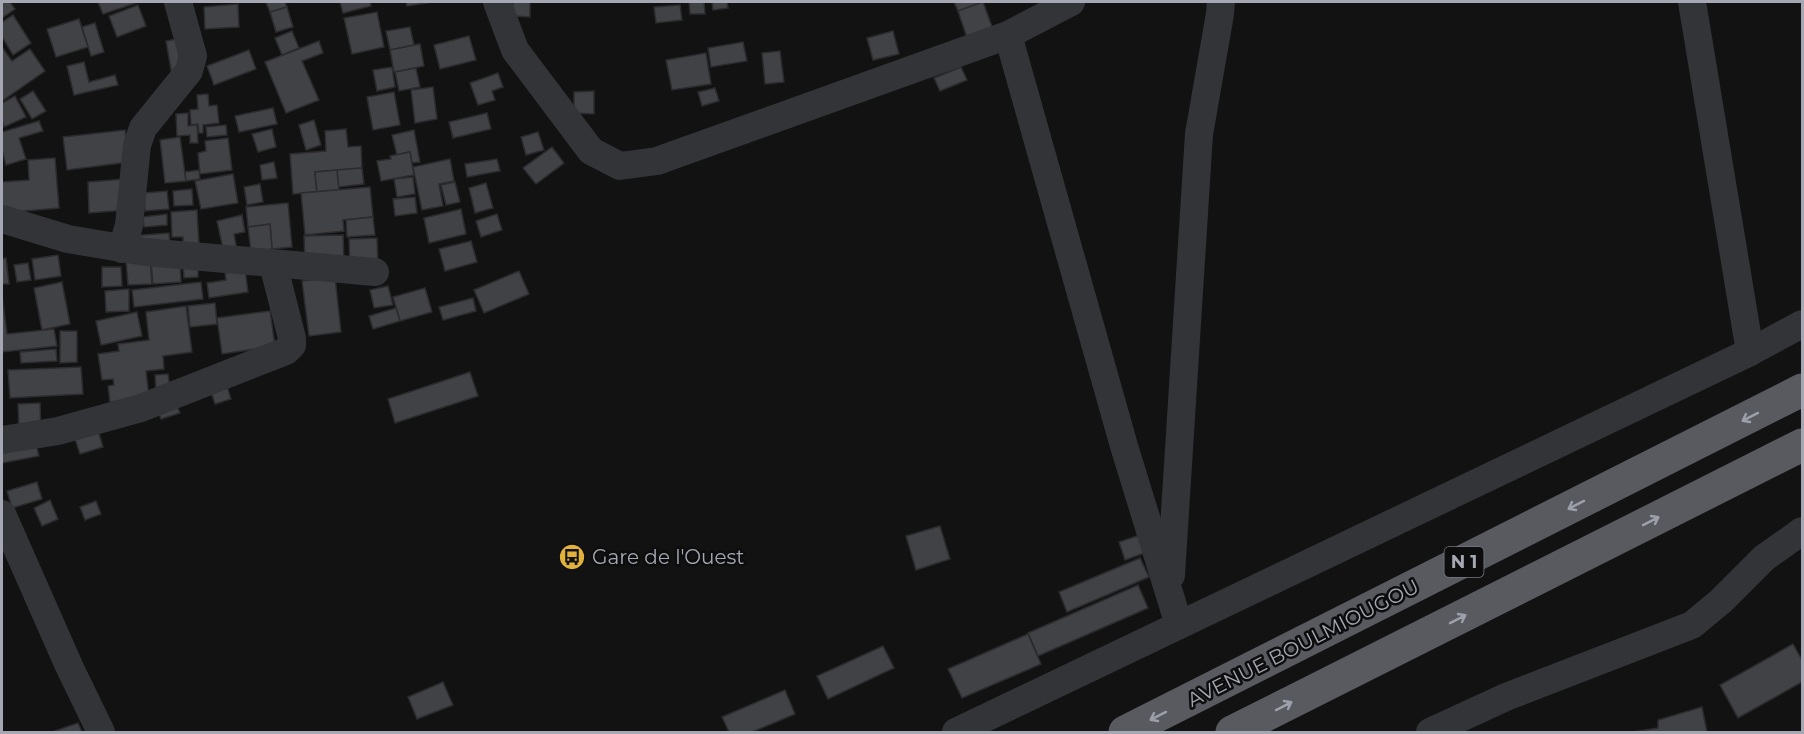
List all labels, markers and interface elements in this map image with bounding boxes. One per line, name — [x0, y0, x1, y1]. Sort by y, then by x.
one-way arrow — [1742, 412, 1760, 423]
one-way arrow — [1568, 500, 1586, 511]
one-way arrow — [1642, 515, 1660, 527]
bus stop icon: Gare de l'Ouest — [557, 542, 587, 572]
place label: Gare de l'Ouest — [592, 545, 744, 569]
road number: N 1 — [1444, 547, 1484, 577]
street label: AVENUE BOULMIOUGOU — [1183, 574, 1423, 712]
one-way arrow — [1449, 612, 1467, 624]
one-way arrow — [1275, 700, 1292, 712]
one-way arrow — [1150, 710, 1168, 722]

